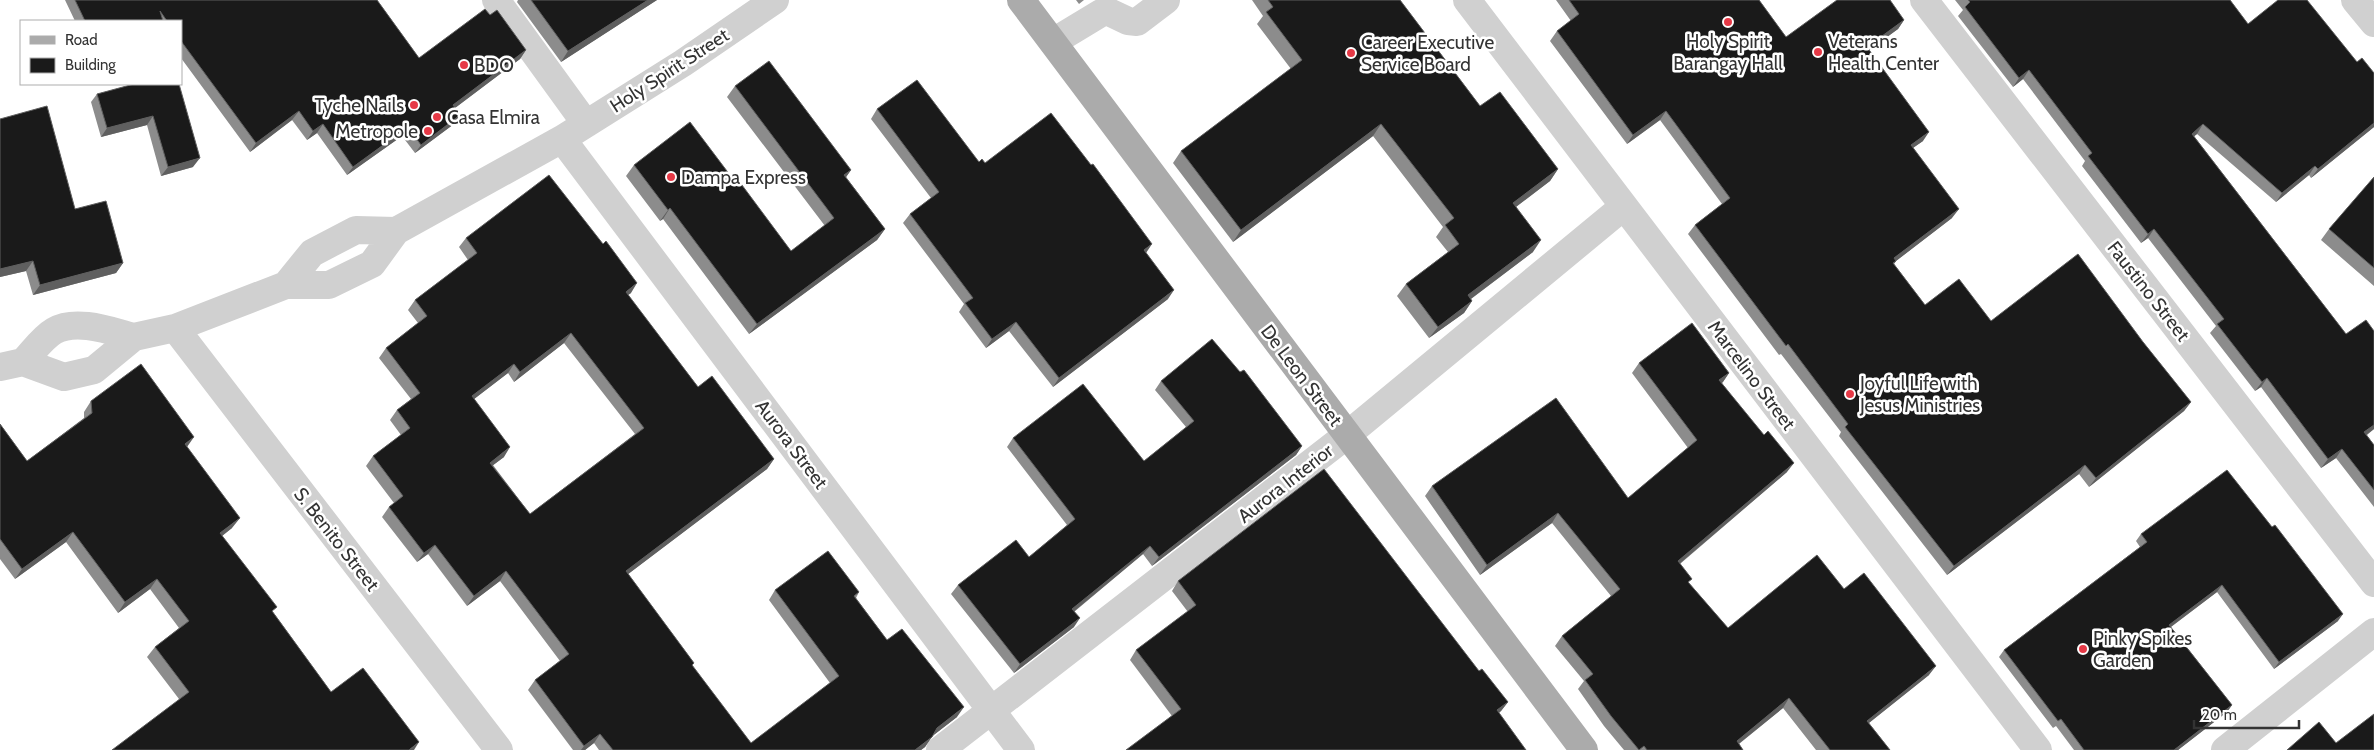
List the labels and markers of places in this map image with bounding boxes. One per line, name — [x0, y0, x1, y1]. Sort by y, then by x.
marker: Holy Spirit Barangay Hall — [1722, 16, 1734, 28]
place label: Holy Spirit Barangay Hall — [1673, 30, 1783, 75]
place label: Veterans Health Center — [1828, 30, 1939, 75]
place label: Career Executive Service Board — [1361, 31, 1494, 76]
marker: Veterans Health Center — [1812, 46, 1824, 58]
marker: Career Executive Service Board — [1345, 47, 1357, 59]
place label: BDO — [474, 54, 514, 77]
marker: BDO — [458, 59, 470, 71]
place label: Tyche Nails — [314, 94, 404, 117]
marker: Tyche Nails — [408, 99, 420, 111]
place label: Casa Elmira — [447, 106, 540, 129]
marker: Casa Elmira — [431, 111, 443, 123]
place label: Metropole — [335, 120, 418, 143]
marker: Metropole — [422, 125, 434, 137]
place label: Dampa Express — [681, 166, 806, 189]
marker: Dampa Express — [665, 171, 677, 183]
place label: Joyful Life with Jesus Ministries — [1859, 372, 1980, 417]
marker: Joyful Life with Jesus Ministries — [1844, 388, 1856, 400]
place label: Pinky Spikes Garden — [2093, 627, 2192, 672]
marker: Pinky Spikes Garden — [2077, 643, 2089, 655]

